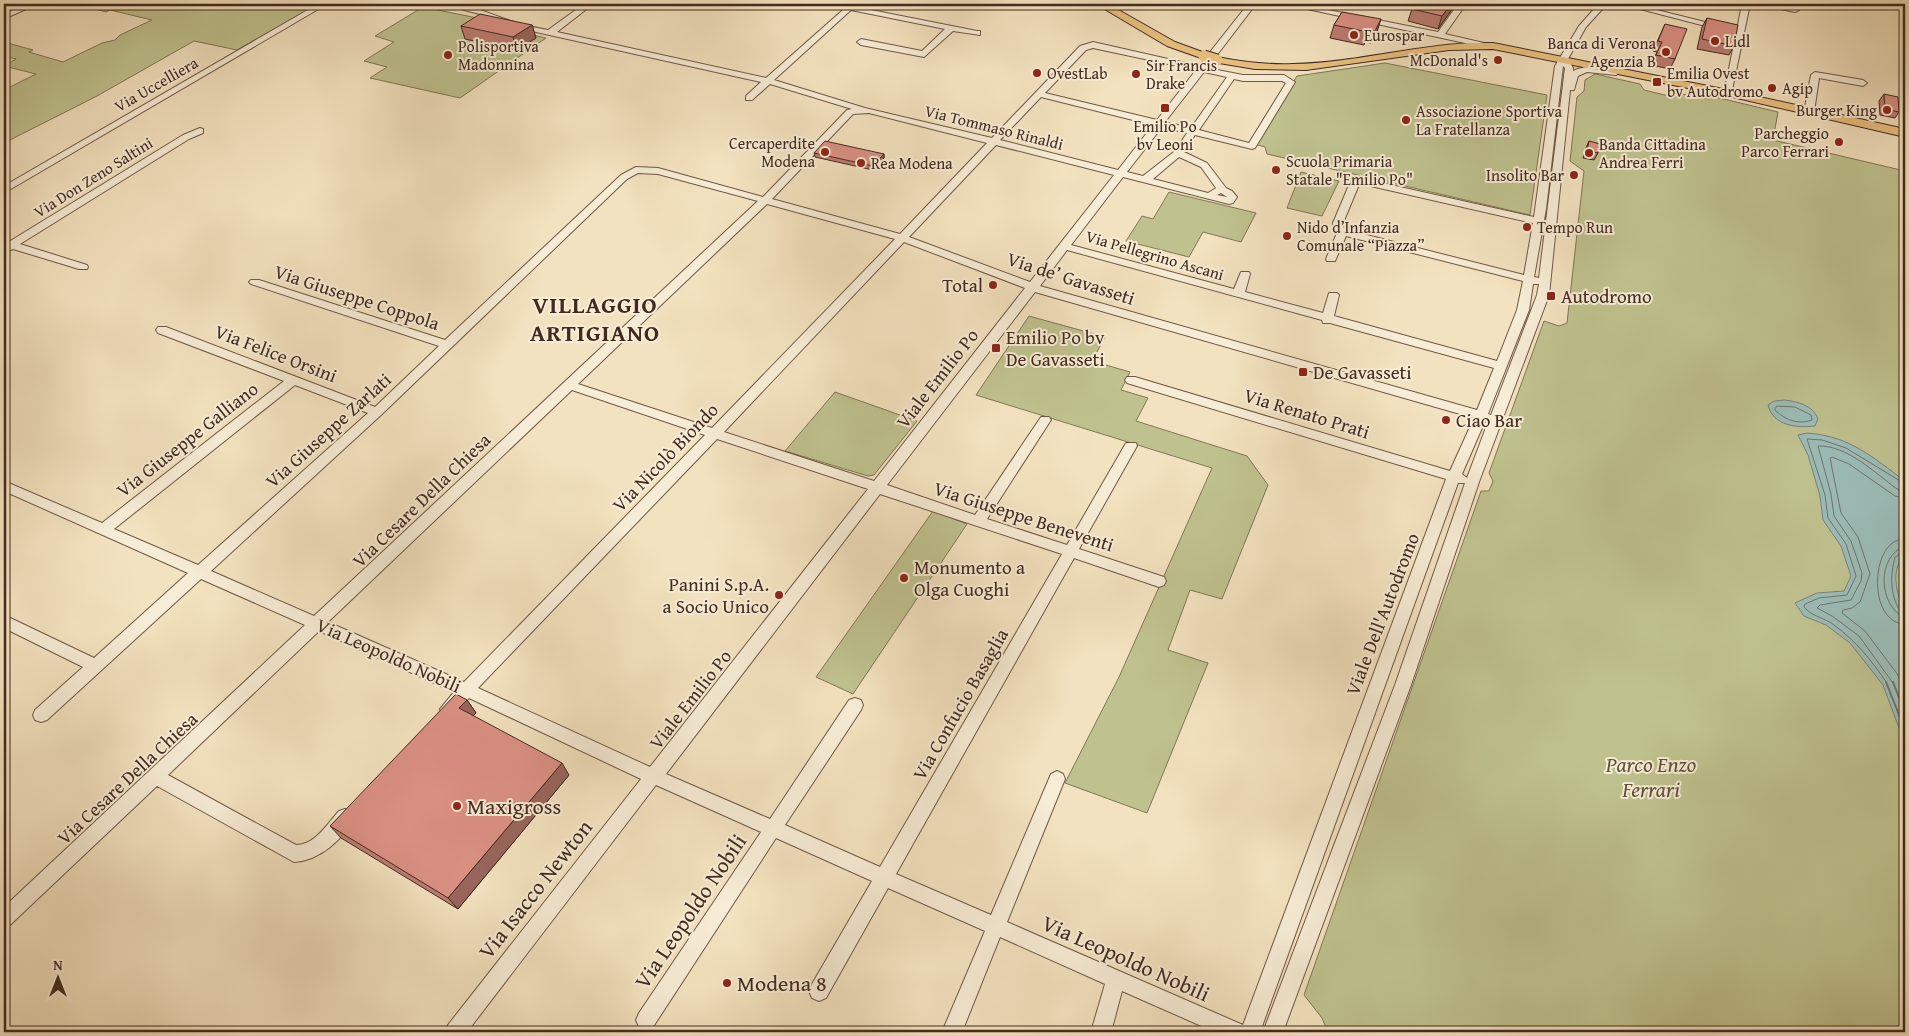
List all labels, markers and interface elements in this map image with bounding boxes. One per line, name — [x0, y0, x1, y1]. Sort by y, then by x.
place label: Eurospar — [1364, 23, 1425, 47]
marker: Eurospar — [1348, 29, 1360, 41]
place label: Lidl — [1725, 29, 1751, 53]
place label: Banca di Verona Agenzia B — [1548, 31, 1656, 73]
place label: Polisportiva Madonnina — [458, 34, 539, 76]
marker: Lidl — [1709, 35, 1721, 47]
marker: Banca di Verona Agenzia B — [1660, 46, 1672, 58]
place label: McDonald's — [1410, 48, 1488, 72]
marker: Polisportiva Madonnina — [442, 49, 454, 61]
street label: Via Uccelliera — [110, 50, 203, 118]
place label: Sir Francis Drake — [1146, 53, 1217, 95]
marker: McDonald's — [1492, 54, 1504, 66]
place label: OvestLab — [1047, 61, 1107, 85]
place label: Emilia Ovest bv Autodromo — [1667, 61, 1763, 103]
marker: OvestLab — [1031, 67, 1043, 79]
marker: Sir Francis Drake — [1130, 68, 1142, 80]
marker: Emilia Ovest bv Autodromo — [1651, 76, 1663, 88]
place label: Agip — [1782, 76, 1813, 100]
marker: Agip — [1766, 82, 1778, 94]
street label: Via Tommaso Rinaldi — [922, 98, 1066, 156]
place label: Burger King — [1796, 98, 1877, 122]
place label: Associazione Sportiva La Fratellanza — [1416, 99, 1562, 141]
marker: Emilio Po bv Leoni — [1159, 102, 1171, 114]
marker: Burger King — [1881, 104, 1893, 116]
place label: Emilio Po bv Leoni — [1133, 114, 1197, 156]
marker: Associazione Sportiva La Fratellanza — [1400, 114, 1412, 126]
place label: Parcheggio Parco Ferrari — [1741, 121, 1830, 163]
street label: Via Don Zeno Saltini — [29, 130, 158, 223]
place label: Cercaperdite Modena — [729, 131, 815, 173]
place label: Banda Cittadina Andrea Ferri — [1599, 132, 1706, 174]
marker: Parcheggio Parco Ferrari — [1833, 136, 1845, 148]
marker: Cercaperdite Modena — [819, 146, 831, 158]
marker: Banda Cittadina Andrea Ferri — [1583, 147, 1595, 159]
place label: Scuola Primaria Statale "Emilio Po" — [1286, 149, 1413, 191]
place label: Rea Modena — [871, 151, 953, 175]
marker: Rea Modena — [855, 157, 867, 169]
place label: Insolito Bar — [1486, 163, 1564, 187]
marker: Scuola Primaria Statale "Emilio Po" — [1270, 164, 1282, 176]
marker: Insolito Bar — [1568, 169, 1580, 181]
place label: Nido d’Infanzia Comunale “Piazza” — [1297, 215, 1424, 257]
place label: Tempo Run — [1537, 215, 1613, 239]
marker: Tempo Run — [1521, 221, 1533, 233]
street label: Via Pellegrino Ascani — [1083, 224, 1227, 286]
marker: Nido d’Infanzia Comunale “Piazza” — [1281, 230, 1293, 242]
street label: Via de’ Gavasseti — [1004, 244, 1138, 312]
street label: Via Giuseppe Coppola — [271, 257, 443, 337]
place label: Total — [942, 271, 983, 299]
marker: Total — [987, 279, 999, 291]
place label: Autodromo — [1561, 282, 1652, 310]
district label: VILLAGGIO ARTIGIANO — [530, 287, 660, 350]
marker: Autodromo — [1545, 290, 1557, 302]
street label: Via Felice Orsini — [211, 317, 341, 389]
street label: Viale Emilio Po — [889, 322, 985, 434]
place label: Emilio Po bv De Gavasseti — [1006, 323, 1105, 373]
marker: Emilio Po bv De Gavasseti — [990, 342, 1002, 354]
place label: De Gavasseti — [1313, 358, 1412, 386]
street label: Via Giuseppe Zarlati — [259, 366, 397, 494]
marker: De Gavasseti — [1297, 366, 1309, 378]
street label: Via Giuseppe Galliano — [110, 375, 264, 503]
street label: Via Renato Prati — [1241, 381, 1373, 445]
street label: Via Nicolò Biondo — [605, 396, 725, 518]
place label: Ciao Bar — [1456, 406, 1522, 434]
marker: Ciao Bar — [1440, 414, 1452, 426]
street label: Via Cesare Della Chiesa — [345, 426, 497, 574]
street label: Via Giuseppe Beneventi — [930, 474, 1118, 558]
street label: Viale Dell'Autodromo — [1338, 529, 1426, 699]
place label: Monumento a Olga Cuoghi — [914, 553, 1025, 603]
place label: Panini S.p.A. a Socio Unico — [663, 570, 769, 620]
marker: Monumento a Olga Cuoghi — [898, 572, 910, 584]
marker: Panini S.p.A. a Socio Unico — [773, 589, 785, 601]
street label: Via Leopoldo Nobili — [312, 610, 466, 700]
street label: Via Confucio Basaglia — [905, 623, 1015, 785]
street label: Viale Emilio Po — [642, 643, 738, 755]
street label: Via Cesare Della Chiesa — [50, 705, 204, 851]
park label: Parco Enzo Ferrari — [1605, 748, 1696, 805]
place label: Maxigross — [467, 790, 561, 822]
marker: Maxigross — [451, 800, 463, 812]
street label: Via Isacco Newton — [470, 812, 600, 965]
street label: Via Leopoldo Nobili — [626, 827, 754, 995]
street label: Via Leopoldo Nobili — [1037, 907, 1215, 1009]
north arrow — [32, 954, 82, 1004]
text: N — [53, 955, 63, 975]
place label: Modena 8 — [737, 967, 827, 999]
marker: Modena 8 — [721, 977, 733, 989]

